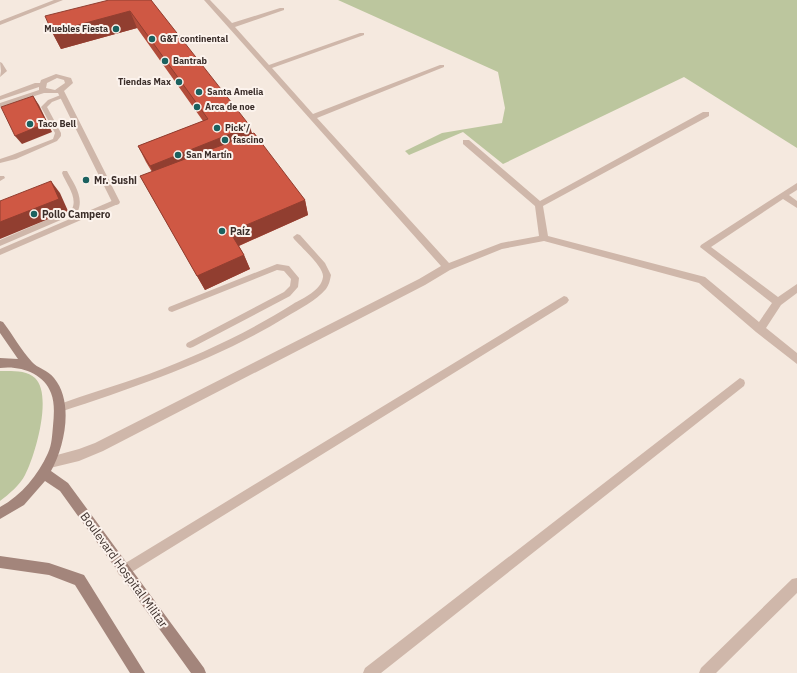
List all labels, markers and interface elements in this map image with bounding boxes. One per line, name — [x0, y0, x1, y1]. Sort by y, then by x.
place label: Muebles Fiesta — [44, 23, 108, 34]
marker: Muebles Fiesta — [111, 24, 121, 34]
place label: G&T continental — [160, 33, 228, 44]
marker: G&T continental — [147, 34, 157, 44]
place label: Bantrab — [173, 55, 208, 66]
marker: Bantrab — [160, 56, 170, 66]
place label: Tiendas Max — [118, 76, 171, 87]
marker: Tiendas Max — [174, 77, 184, 87]
place label: Santa Amelia — [207, 86, 263, 97]
marker: Santa Amelia — [194, 87, 204, 97]
place label: Arca de noe — [205, 101, 255, 112]
marker: Arca de noe — [192, 102, 202, 112]
place label: Taco Bell — [38, 118, 76, 129]
marker: Taco Bell — [25, 119, 35, 129]
place label: Pick’/ — [225, 122, 250, 133]
marker: Pick’/ — [212, 123, 222, 133]
place label: fascino — [233, 134, 264, 145]
marker: fascino — [220, 135, 230, 145]
place label: San Martín — [186, 149, 232, 160]
marker: San Martín — [173, 150, 183, 160]
place label: Mr. Sushi — [94, 174, 137, 187]
marker: Mr. Sushi — [81, 175, 91, 185]
place label: Pollo Campero — [42, 208, 111, 221]
marker: Pollo Campero — [29, 209, 39, 219]
place label: Paíz — [230, 225, 250, 238]
marker: Paíz — [217, 226, 227, 236]
street label: Boulevard Hospital Militar — [77, 509, 172, 631]

